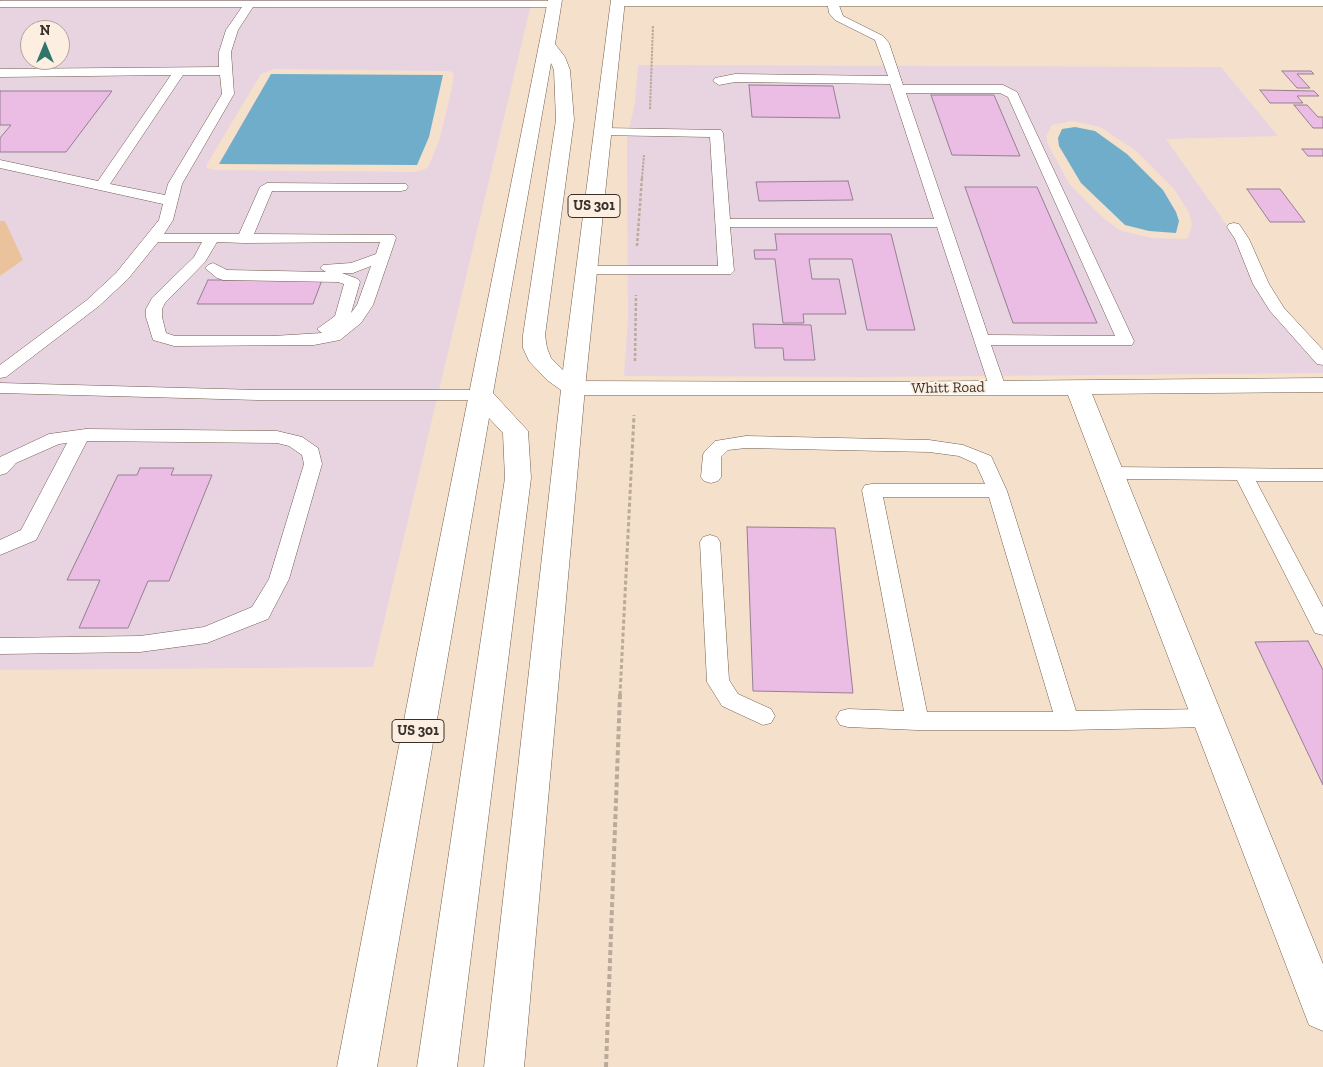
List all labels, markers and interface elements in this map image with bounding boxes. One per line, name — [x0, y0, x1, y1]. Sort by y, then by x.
north arrow — [20, 20, 70, 70]
text: N — [40, 22, 50, 39]
road number: US 301 — [568, 195, 620, 218]
street label: Whitt Road — [911, 378, 985, 398]
road number: US 301 — [392, 719, 444, 742]

